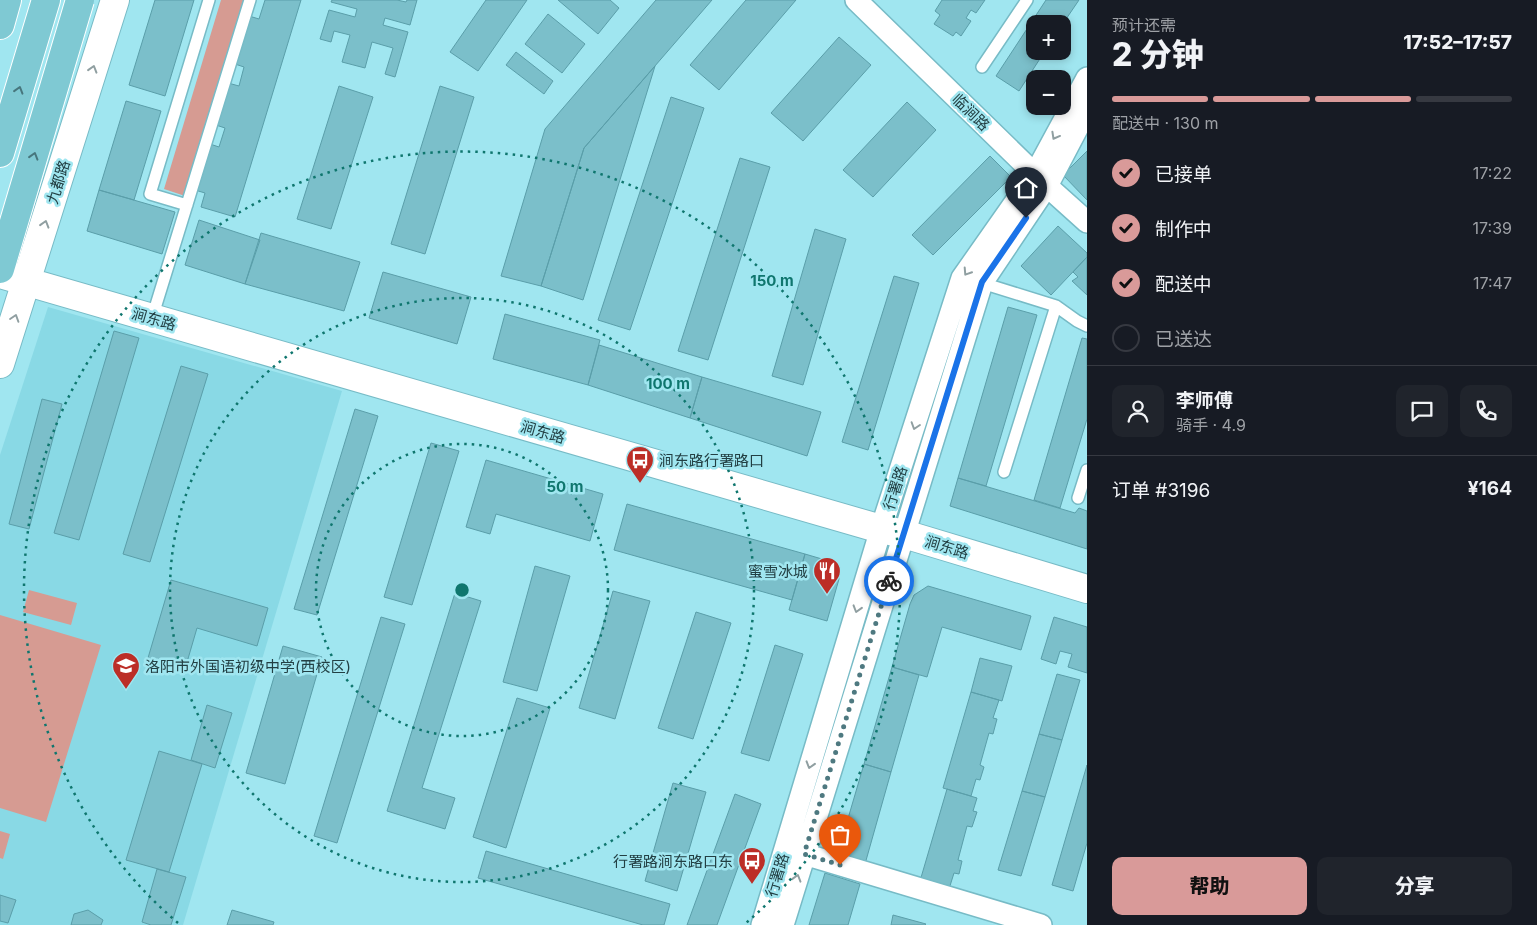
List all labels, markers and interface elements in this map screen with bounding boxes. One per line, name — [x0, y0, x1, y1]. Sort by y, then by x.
map controls — [1026, 15, 1071, 115]
button: + — [1026, 15, 1071, 60]
text: 预计还需 — [1112, 15, 1176, 35]
text: 17:52–17:57 — [1403, 31, 1512, 54]
text: 2 分钟 — [1112, 35, 1203, 74]
one-way arrow — [88, 65, 98, 74]
button: − — [1026, 70, 1071, 115]
one-way arrow — [14, 86, 24, 95]
street label: 临涧路 — [948, 90, 994, 134]
text: 配送中 · 130 m — [1112, 113, 1219, 133]
one-way arrow — [1051, 131, 1061, 140]
one-way arrow — [28, 152, 38, 160]
street label: 九都路 — [42, 158, 74, 206]
icon: check — [1112, 159, 1140, 187]
text: 已接单 — [1155, 163, 1212, 186]
text: 17:22 — [1473, 163, 1512, 183]
pin — [1005, 167, 1047, 218]
icon: home — [1012, 174, 1040, 202]
icon: check — [1112, 214, 1140, 242]
text: 制作中 — [1155, 218, 1212, 241]
text: 17:39 — [1473, 218, 1512, 238]
one-way arrow — [39, 220, 49, 229]
one-way arrow — [963, 267, 973, 276]
icon: check — [1112, 269, 1140, 297]
text: 150 m — [750, 271, 794, 290]
text: 配送中 — [1155, 273, 1212, 296]
text: 17:47 — [1473, 273, 1512, 293]
street label: 涧东路 — [130, 304, 178, 334]
one-way arrow — [9, 314, 19, 323]
text: 已送达 — [1155, 328, 1212, 351]
text: 100 m — [646, 374, 690, 393]
button: person — [1112, 385, 1164, 437]
button: chat — [1396, 385, 1448, 437]
button: phone — [1460, 385, 1512, 437]
text: 李师傅 — [1176, 389, 1233, 412]
text: 骑手 · 4.9 — [1176, 415, 1246, 435]
street label: 涧东路 — [519, 417, 567, 447]
one-way arrow — [911, 421, 921, 429]
bus stop icon: 涧东路行署路口 — [625, 445, 655, 484]
place label: 涧东路行署路口 — [659, 451, 764, 470]
street label: 行署路 — [879, 464, 911, 512]
text: 50 m — [547, 477, 583, 496]
text: ¥164 — [1468, 477, 1512, 500]
text: 订单 #3196 — [1112, 479, 1210, 502]
street label: 涧东路 — [923, 531, 971, 563]
restaurant icon: 蜜雪冰城 — [812, 556, 842, 595]
courier — [864, 556, 914, 606]
place label: 蜜雪冰城 — [748, 562, 808, 581]
icon: bike — [875, 567, 903, 595]
centre of rings — [453, 581, 471, 599]
one-way arrow — [852, 605, 862, 613]
school or university icon: 洛阳市外国语初级中学(西校区) — [111, 651, 141, 690]
place label: 洛阳市外国语初级中学(西校区) — [145, 657, 351, 676]
one-way arrow — [805, 760, 815, 769]
pin — [819, 814, 861, 865]
icon: bag — [826, 821, 854, 849]
bus stop icon: 行署路涧东路口东 — [737, 846, 767, 885]
street label: 行署路 — [761, 851, 793, 899]
place label: 行署路涧东路口东 — [613, 852, 733, 871]
button: 帮助 — [1112, 857, 1307, 915]
button: 分享 — [1317, 857, 1512, 915]
one-way arrow — [791, 875, 801, 883]

